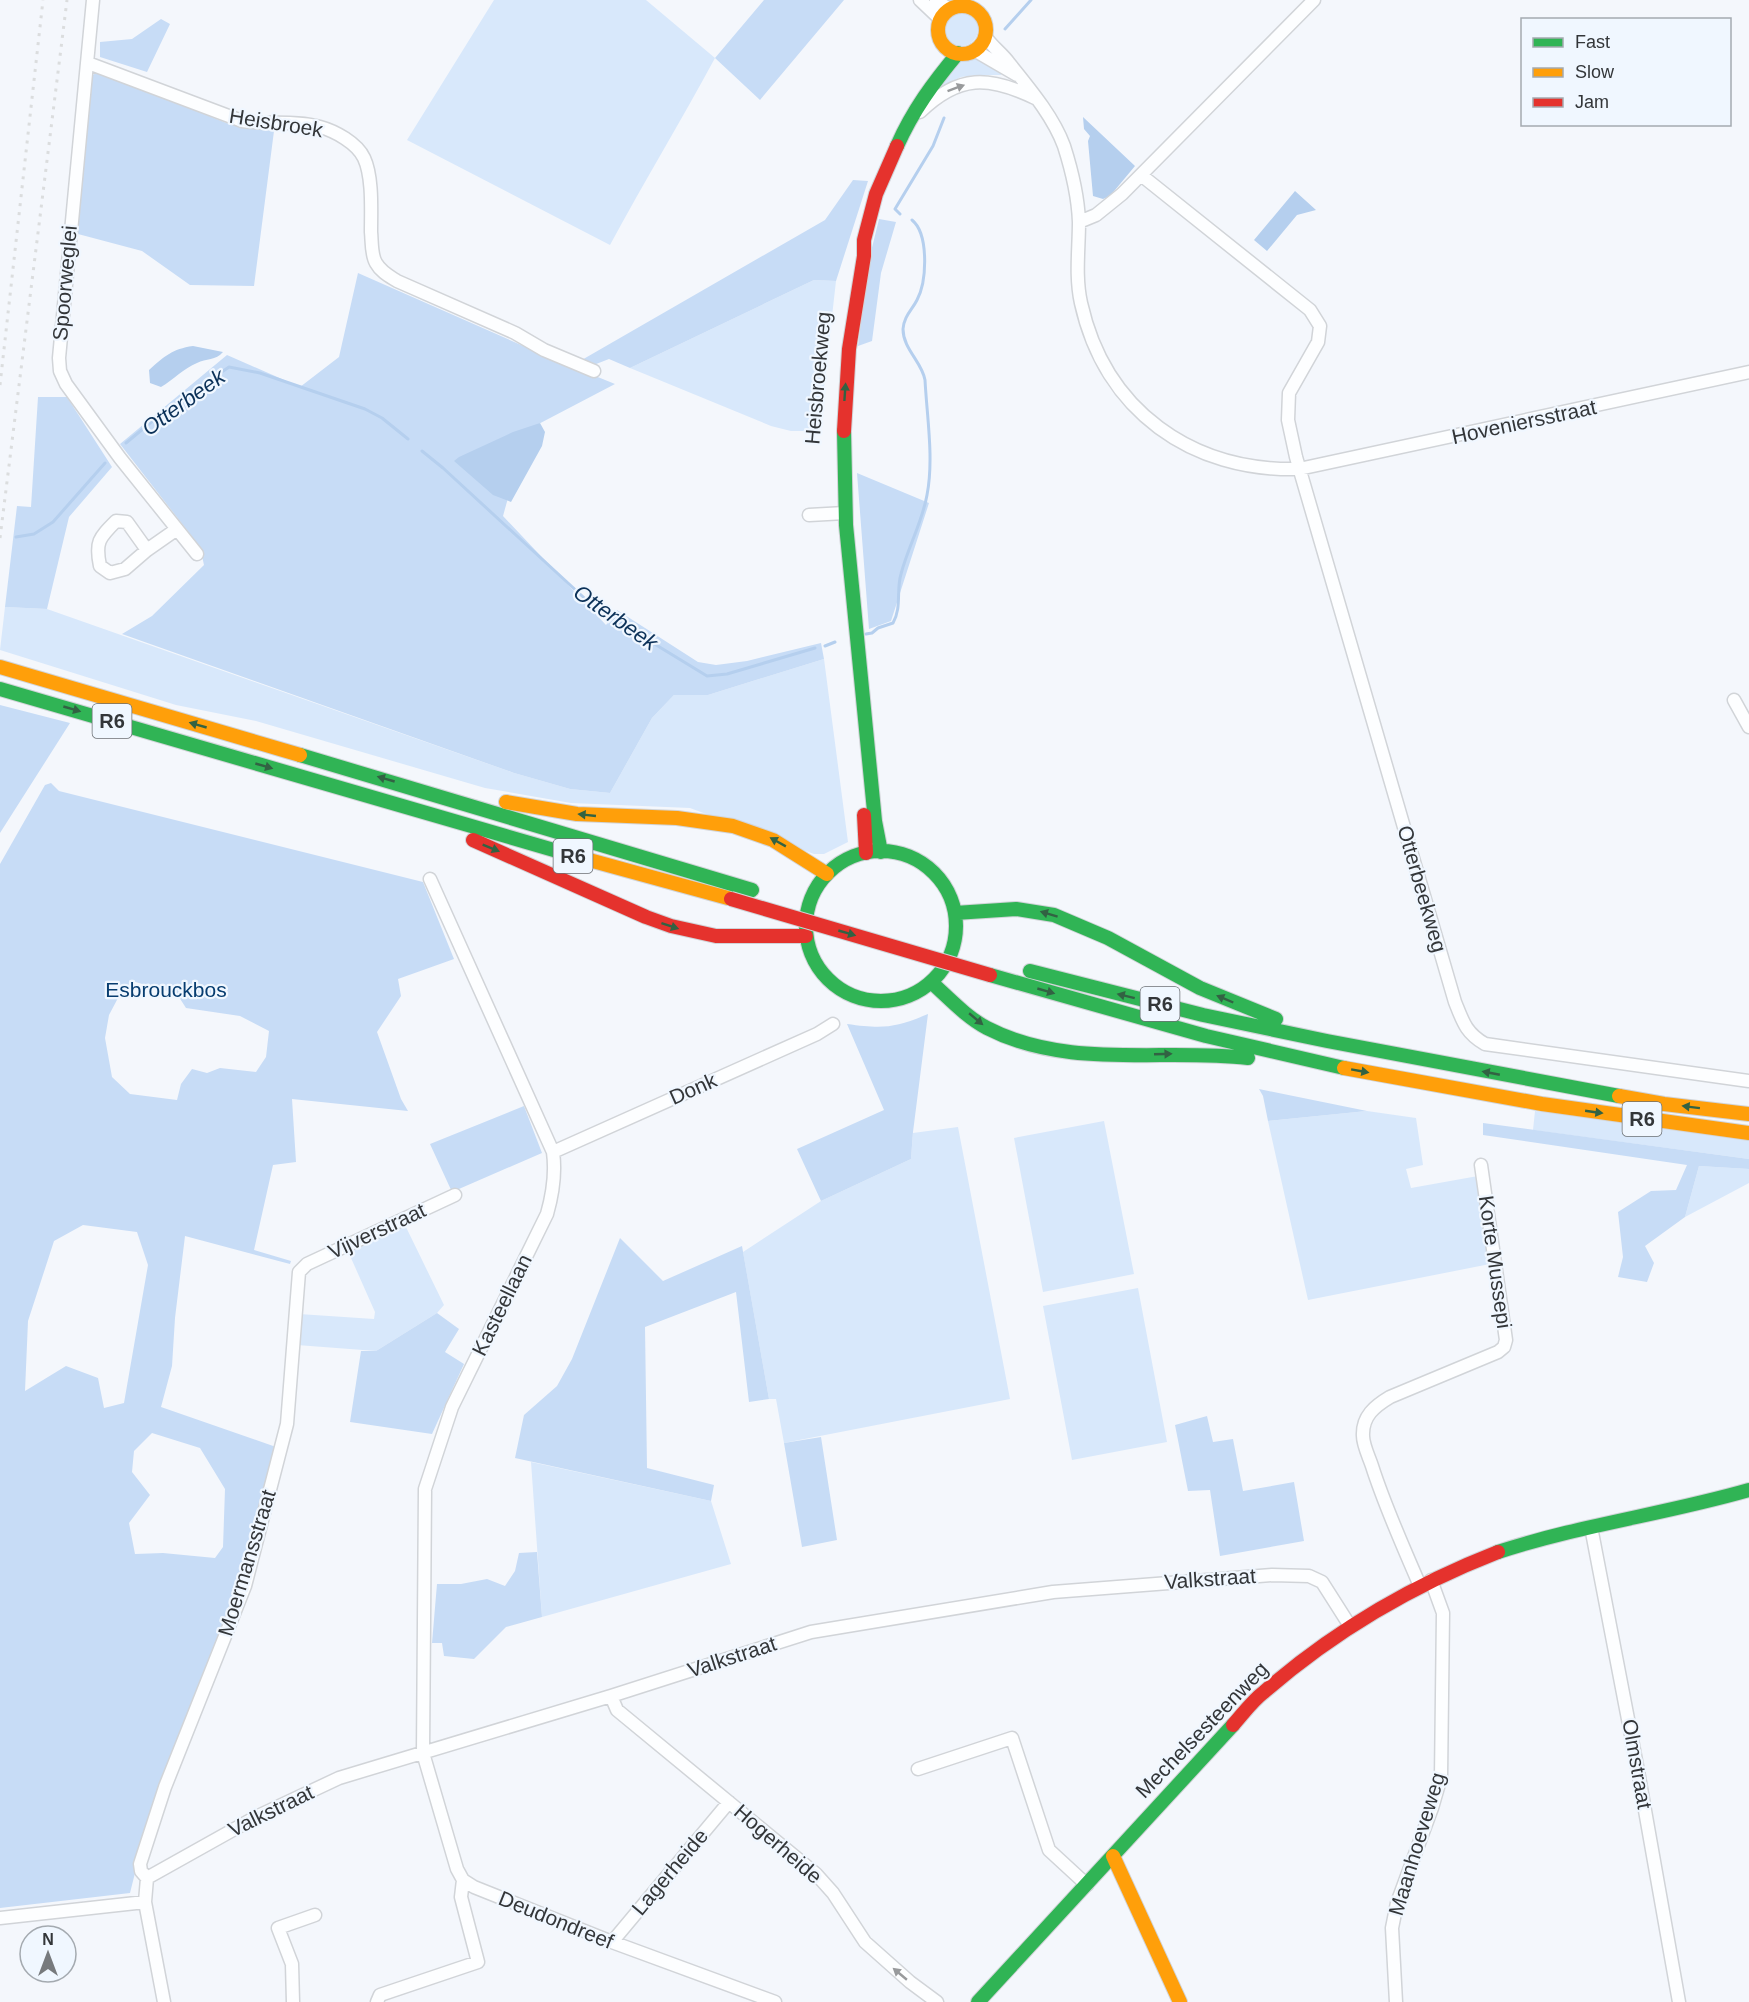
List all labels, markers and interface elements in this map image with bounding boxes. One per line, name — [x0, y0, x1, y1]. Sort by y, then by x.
legend — [1521, 18, 1731, 126]
text: Fast — [1575, 32, 1610, 52]
text: Slow — [1575, 62, 1615, 82]
one-way arrow — [948, 83, 966, 93]
text: Jam — [1575, 92, 1609, 112]
street label: Heisbroek — [228, 104, 325, 141]
street label: Spoorweglei — [48, 224, 81, 342]
street label: Heisbroekweg — [800, 311, 835, 445]
water label: Otterbeek — [137, 363, 231, 441]
one-way arrow — [840, 382, 850, 401]
street label: Hoveniersstraat — [1450, 395, 1598, 448]
water label: Otterbeek — [569, 579, 663, 656]
road number: R6 — [92, 704, 132, 738]
one-way arrow — [63, 705, 81, 714]
one-way arrow — [189, 720, 207, 729]
one-way arrow — [255, 762, 273, 771]
one-way arrow — [377, 774, 395, 783]
one-way arrow — [578, 810, 597, 820]
street label: Otterbeekweg — [1393, 823, 1452, 955]
one-way arrow — [770, 837, 786, 848]
road number: R6 — [554, 839, 592, 873]
one-way arrow — [482, 843, 500, 853]
one-way arrow — [1040, 909, 1058, 918]
one-way arrow — [661, 921, 679, 931]
one-way arrow — [838, 929, 856, 938]
park label: Esbrouckbos — [105, 978, 227, 1001]
one-way arrow — [1037, 987, 1055, 996]
road number: R6 — [1140, 987, 1180, 1021]
one-way arrow — [1117, 991, 1135, 1000]
one-way arrow — [1215, 994, 1233, 1004]
one-way arrow — [968, 1013, 984, 1026]
one-way arrow — [1154, 1049, 1173, 1059]
one-way arrow — [1351, 1067, 1370, 1076]
street label: Donk — [666, 1068, 720, 1109]
one-way arrow — [1482, 1068, 1501, 1077]
road number: R6 — [1622, 1102, 1662, 1136]
one-way arrow — [1681, 1102, 1700, 1112]
one-way arrow — [1584, 1107, 1603, 1116]
street label: Korte Mussepi — [1475, 1194, 1516, 1330]
street label: Vijverstraat — [325, 1198, 429, 1263]
street label: Kasteellaan — [467, 1250, 536, 1359]
street label: Moermansstraat — [213, 1487, 280, 1639]
street label: Valkstraat — [1163, 1564, 1257, 1593]
street label: Valkstraat — [685, 1631, 779, 1682]
street label: Mechelsesteenweg — [1131, 1657, 1272, 1802]
street label: Olmstraat — [1618, 1717, 1657, 1811]
street label: Maanhoeveweg — [1384, 1770, 1449, 1918]
street label: Valkstraat — [224, 1780, 317, 1841]
street label: Hogerheide — [730, 1799, 827, 1888]
street label: Lagerheide — [627, 1824, 712, 1919]
street label: Deudondreef — [496, 1886, 617, 1953]
north arrow — [18, 1924, 78, 1984]
text: N — [42, 1931, 54, 1948]
one-way arrow — [892, 1967, 908, 1980]

